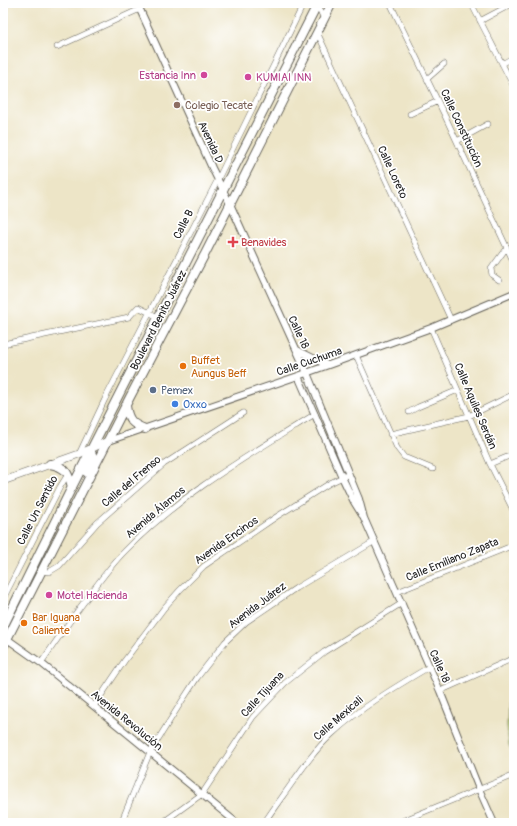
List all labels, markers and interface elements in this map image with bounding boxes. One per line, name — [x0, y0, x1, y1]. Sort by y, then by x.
place label: Estancia Inn — [139, 69, 196, 82]
marker: Estancia Inn — [199, 70, 209, 80]
place label: KUMIAI INN — [256, 71, 312, 84]
marker: KUMIAI INN — [243, 72, 253, 82]
street label: Calle Constitución — [438, 87, 485, 169]
place label: Colegio Tecate — [185, 99, 253, 112]
marker: Colegio Tecate — [172, 100, 182, 110]
street label: Avenida D — [195, 119, 226, 165]
street label: Calle Loreto — [375, 144, 410, 201]
street label: Calle B — [171, 207, 196, 241]
place label: Benavides — [241, 236, 287, 249]
marker: Benavides — [228, 237, 238, 247]
street label: Boulevard Benito Juárez — [128, 268, 189, 372]
street label: Calle 18 — [285, 314, 312, 351]
street label: Calle Cuchuma — [275, 344, 343, 379]
place label: Buffet Aungus Beff — [191, 354, 247, 380]
marker: Buffet Aungus Beff — [178, 361, 188, 371]
street label: Calle Aquiles Serdán — [452, 361, 500, 451]
place label: Pemex — [161, 384, 193, 397]
marker: Pemex — [148, 385, 158, 395]
place label: Oxxo — [183, 398, 207, 411]
marker: Oxxo — [170, 399, 180, 409]
street label: Calle del Frenso — [99, 453, 164, 510]
street label: Calle Un Sentido — [14, 473, 61, 547]
street label: Avenida Álamos — [123, 484, 188, 541]
street label: Avenida Encinos — [192, 514, 261, 567]
street label: Calle Emiliano Zapata — [404, 535, 500, 584]
street label: Avenida Juárez — [226, 579, 289, 631]
place label: Motel Hacienda — [57, 589, 127, 602]
marker: Motel Hacienda — [44, 590, 54, 600]
place label: Bar Iguana Caliente — [32, 611, 80, 637]
marker: Bar Iguana Caliente — [19, 618, 29, 628]
street label: Calle 18 — [427, 648, 453, 685]
street label: Calle Tijuana — [238, 669, 287, 720]
street label: Avenida Revolución — [88, 688, 165, 753]
street label: Calle Mexicali — [311, 693, 366, 743]

